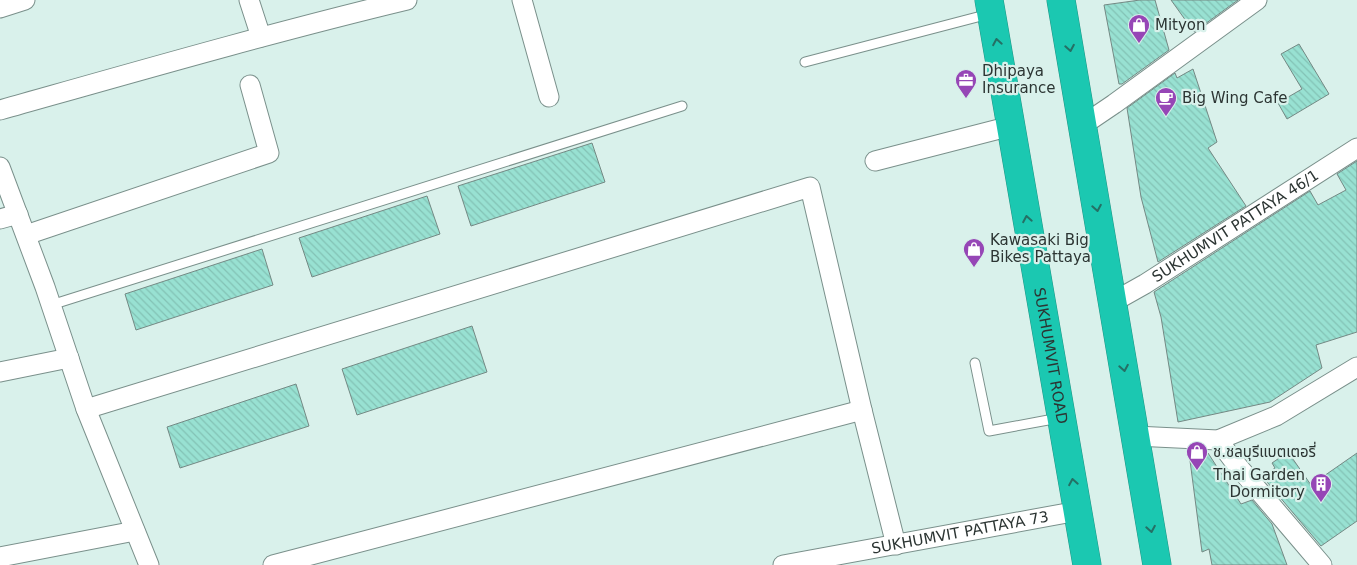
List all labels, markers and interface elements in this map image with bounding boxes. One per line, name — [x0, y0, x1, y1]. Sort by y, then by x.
shop icon: Mityon — [1127, 13, 1151, 44]
place label: Mityon — [1155, 16, 1206, 34]
one-way arrow — [992, 37, 1002, 46]
one-way arrow — [1064, 44, 1074, 52]
place label: Dhipaya Insurance — [982, 62, 1056, 97]
office icon: Dhipaya Insurance — [954, 68, 978, 99]
cafe icon: Big Wing Cafe — [1154, 86, 1178, 117]
place label: Big Wing Cafe — [1182, 89, 1287, 107]
street label: SUKHUMVIT PATTAYA 46/1 — [1149, 166, 1322, 286]
one-way arrow — [1091, 204, 1101, 213]
one-way arrow — [1023, 215, 1033, 223]
place label: Kawasaki Big Bikes Pattaya — [990, 231, 1091, 266]
shop icon: Kawasaki Big Bikes Pattaya — [962, 237, 986, 268]
street label: SUKHUMVIT ROAD — [1030, 286, 1071, 425]
one-way arrow — [1118, 364, 1128, 373]
shop icon: ช.ชลบุรีแบตเตอรี่ — [1185, 440, 1209, 471]
place label: ช.ชลบุรีแบตเตอรี่ — [1213, 441, 1316, 461]
place label: Thai Garden Dormitory — [1212, 466, 1305, 501]
building icon: Thai Garden Dormitory — [1309, 472, 1333, 503]
one-way arrow — [1068, 478, 1078, 487]
street label: SUKHUMVIT PATTAYA 73 — [870, 508, 1050, 558]
one-way arrow — [1146, 524, 1156, 533]

